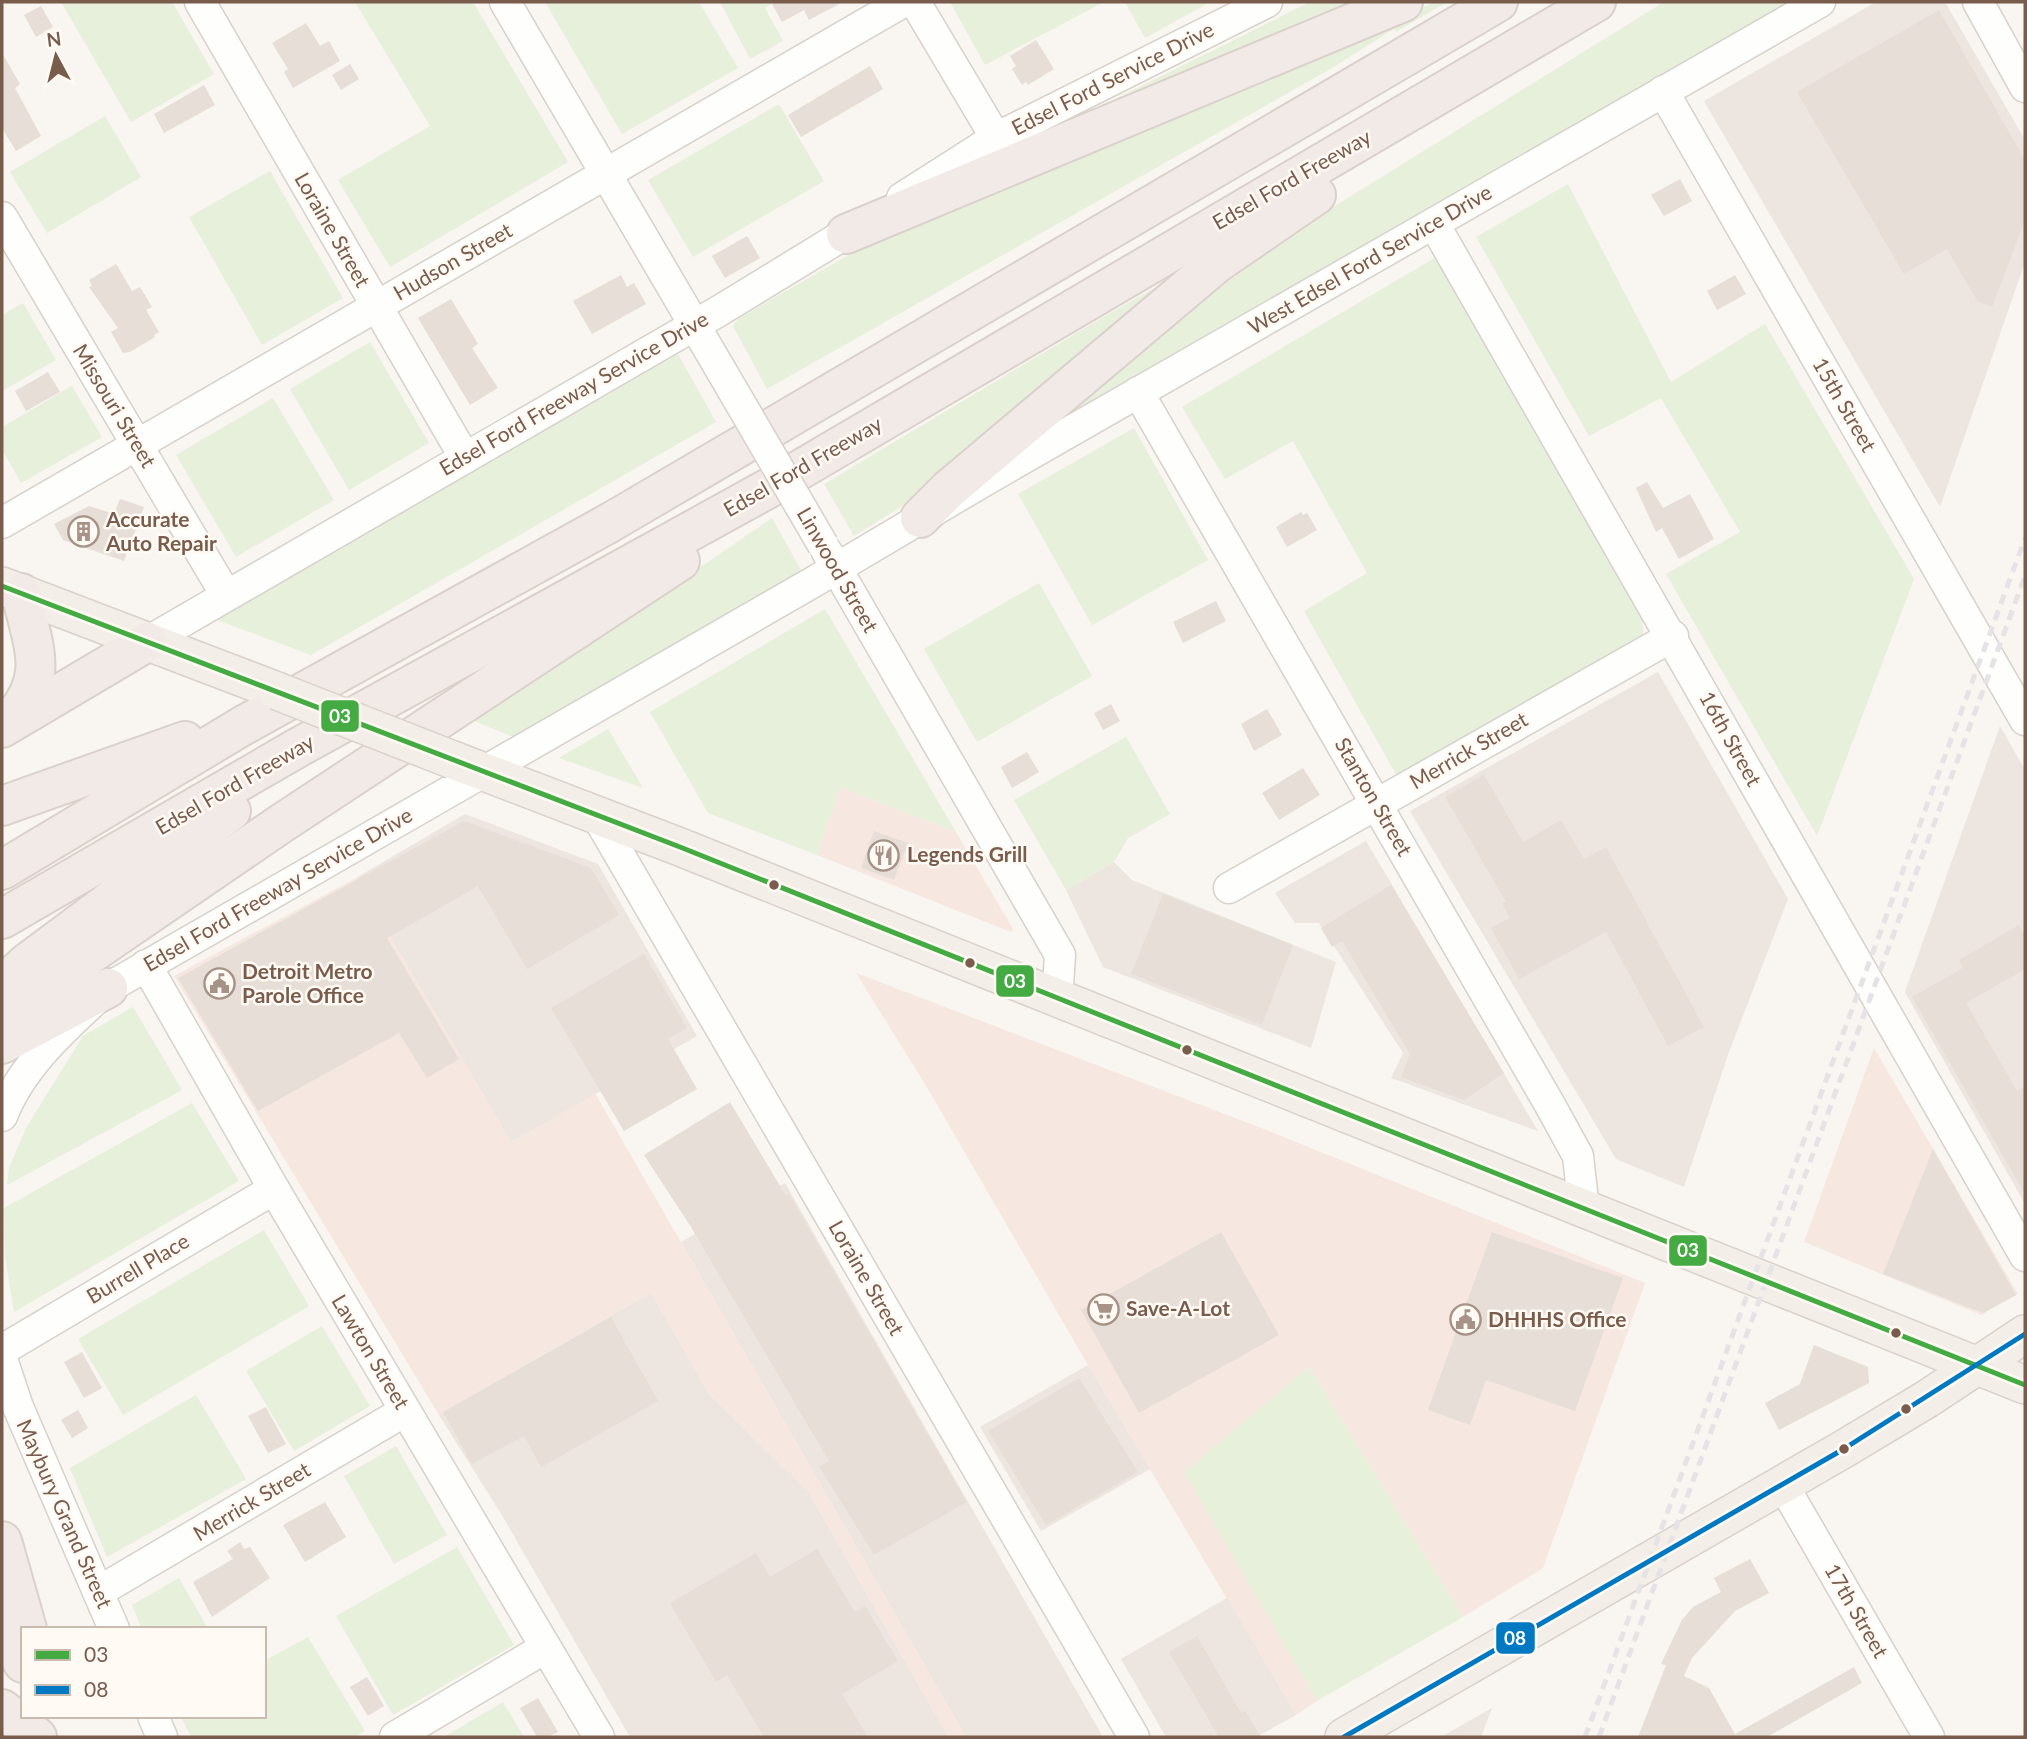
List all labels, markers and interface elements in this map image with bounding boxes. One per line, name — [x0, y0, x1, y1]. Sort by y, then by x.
street label: Edsel Ford Service Drive — [1007, 16, 1218, 140]
north arrow — [21, 21, 91, 91]
text: N — [45, 26, 63, 51]
street label: Edsel Ford Freeway — [1208, 123, 1375, 234]
street label: Loraine Street — [290, 167, 376, 291]
street label: West Edsel Ford Service Drive — [1243, 179, 1496, 339]
street label: Hudson Street — [389, 216, 516, 305]
street label: Edsel Ford Freeway Service Drive — [434, 305, 712, 480]
street label: Missouri Street — [69, 339, 162, 472]
street label: 15th Street — [1808, 353, 1882, 456]
street label: Edsel Ford Freeway — [719, 410, 886, 521]
street label: Linwood Street — [792, 502, 884, 637]
place label: Accurate Auto Repair — [105, 506, 217, 555]
building icon: Accurate Auto Repair — [66, 515, 100, 549]
street label: 16th Street — [1695, 687, 1768, 790]
line badge: 03 — [320, 699, 360, 733]
text: 03 — [329, 704, 351, 727]
street label: Merrick Street — [1405, 706, 1532, 794]
street label: Edsel Ford Freeway — [151, 728, 318, 839]
street label: Stanton Street — [1330, 733, 1418, 860]
street label: Edsel Ford Freeway Service Drive — [138, 801, 416, 976]
restaurant icon: Legends Grill — [867, 838, 901, 872]
place label: Legends Grill — [907, 841, 1027, 866]
unlabelled marker — [767, 878, 781, 892]
unlabelled marker — [963, 956, 977, 970]
place label: Detroit Metro Parole Office — [242, 958, 373, 1007]
line badge: 03 — [995, 964, 1035, 998]
public building icon: Detroit Metro Parole Office — [202, 967, 236, 1001]
text: 03 — [1004, 969, 1026, 992]
unlabelled marker — [1180, 1043, 1194, 1057]
street label: Loraine Street — [824, 1215, 910, 1339]
street label: Burrell Place — [81, 1227, 193, 1308]
line badge: 03 — [1668, 1234, 1708, 1267]
text: 03 — [1677, 1238, 1699, 1261]
street label: Lawton Street — [327, 1289, 416, 1414]
supermarket icon: Save-A-Lot — [1086, 1292, 1120, 1326]
place label: Save-A-Lot — [1126, 1295, 1230, 1320]
public building icon: DHHHS Office — [1448, 1303, 1482, 1337]
place label: DHHHS Office — [1488, 1306, 1627, 1331]
unlabelled marker — [1889, 1326, 1903, 1340]
unlabelled marker — [1899, 1402, 1913, 1416]
street label: Maybury Grand Street — [12, 1415, 119, 1612]
unlabelled marker — [1837, 1442, 1851, 1456]
street label: Merrick Street — [188, 1456, 315, 1545]
street label: 17th Street — [1820, 1559, 1894, 1662]
line badge: 08 — [1495, 1621, 1536, 1655]
text: 08 — [1504, 1626, 1526, 1649]
legend — [21, 1627, 266, 1718]
text: 03 — [84, 1641, 108, 1666]
text: 08 — [84, 1676, 108, 1701]

